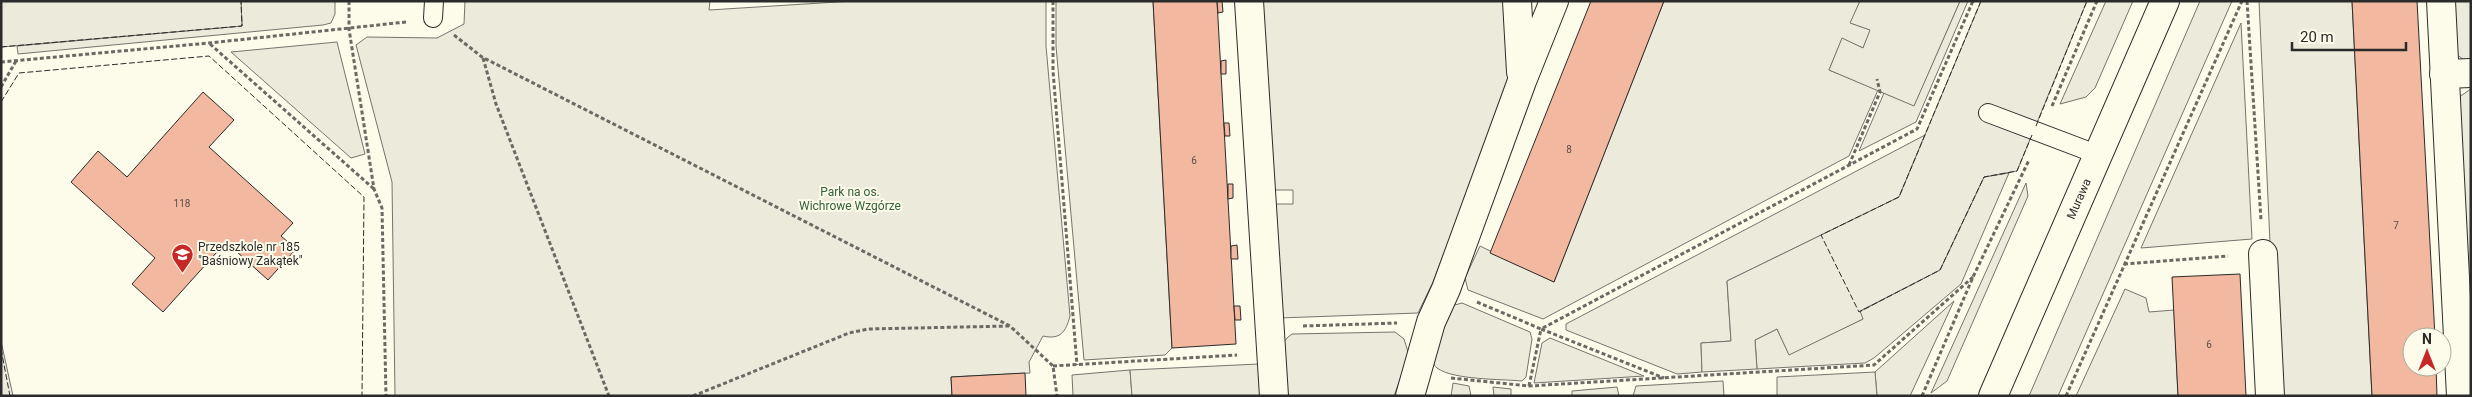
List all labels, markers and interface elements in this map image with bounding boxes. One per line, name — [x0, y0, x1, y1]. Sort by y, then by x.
scale bar — [2292, 20, 2406, 52]
text: 20 m — [2300, 28, 2334, 46]
house number: 8 — [1566, 144, 1572, 155]
house number: 6 — [1191, 155, 1197, 166]
street label: Murawa — [2064, 176, 2094, 221]
park label: Park na os. Wichrowe Wzgórze — [799, 185, 901, 213]
house number: 118 — [174, 198, 191, 209]
house number: 7 — [2393, 220, 2399, 231]
place label: Przedszkole nr 185 "Baśniowy Zakątek" — [198, 240, 303, 268]
school or university icon: Przedszkole nr 185 "Baśniowy Zakątek" — [170, 242, 194, 273]
north arrow — [2402, 327, 2452, 377]
text: N — [2422, 331, 2432, 347]
house number: 6 — [2206, 339, 2212, 350]

